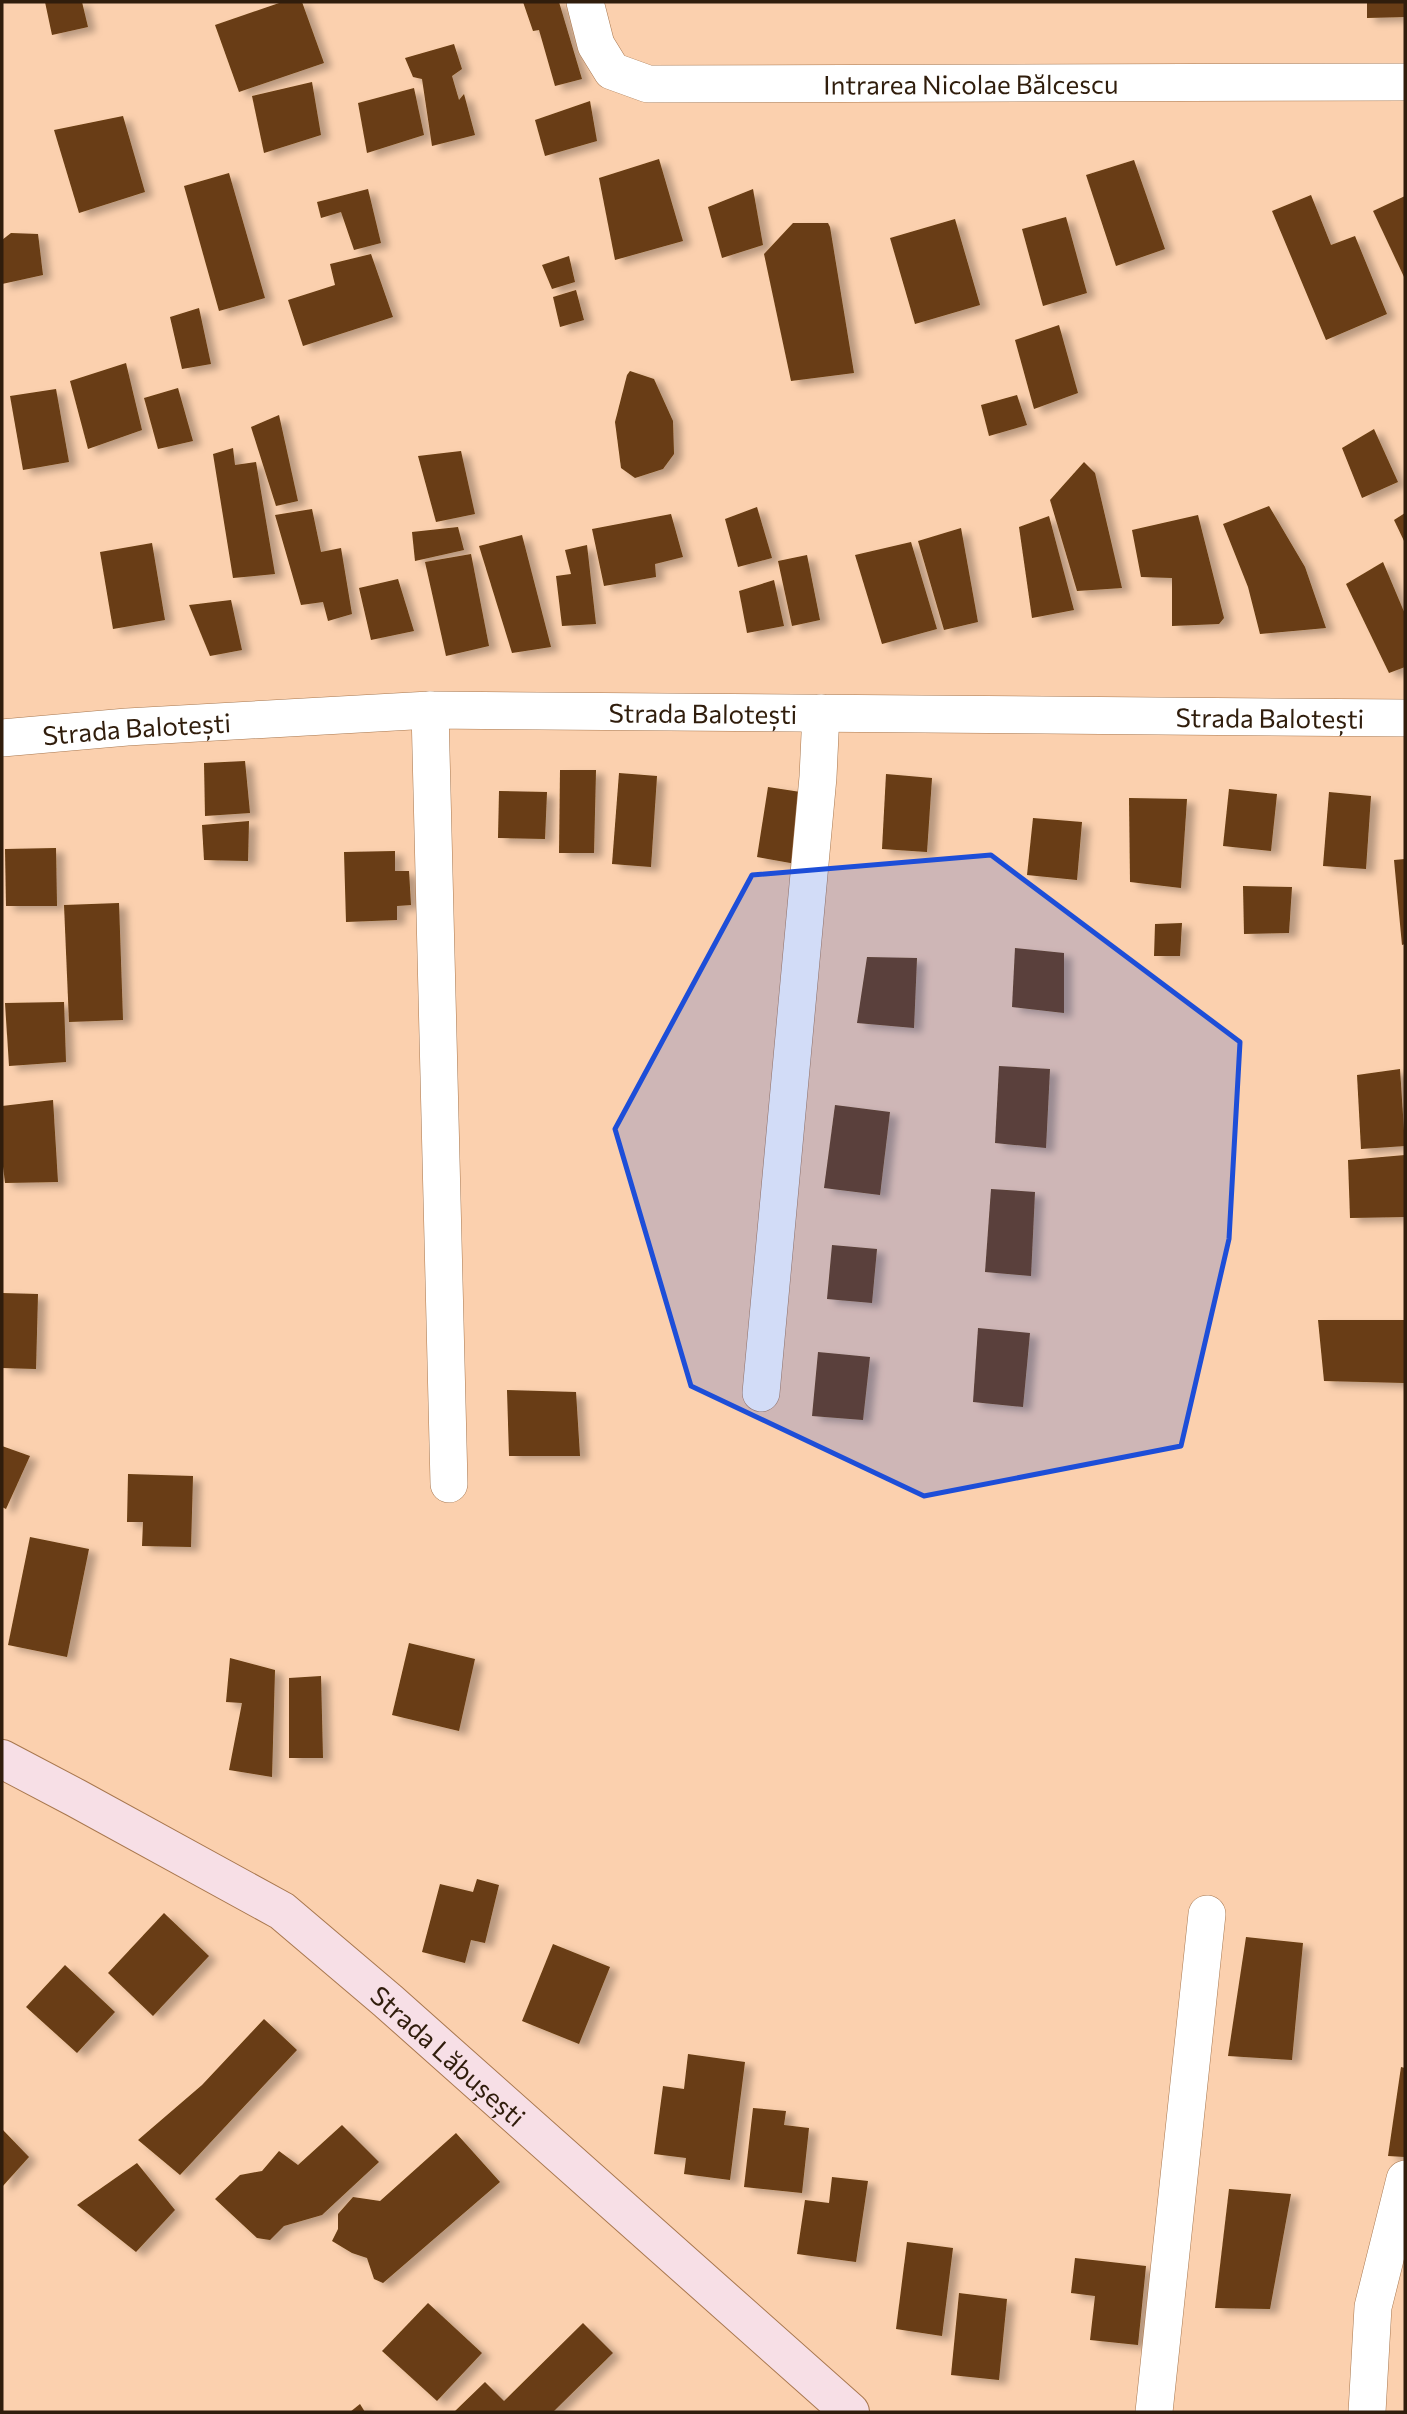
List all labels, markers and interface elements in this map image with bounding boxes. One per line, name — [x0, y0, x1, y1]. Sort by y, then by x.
street label: Intrarea Nicolae Bălcescu — [823, 67, 1118, 99]
street label: Strada Balotești — [609, 696, 798, 730]
street label: Strada Balotești — [1176, 701, 1365, 735]
street label: Strada Balotești — [41, 706, 232, 750]
street label: Strada Lăbușești — [365, 1978, 532, 2132]

